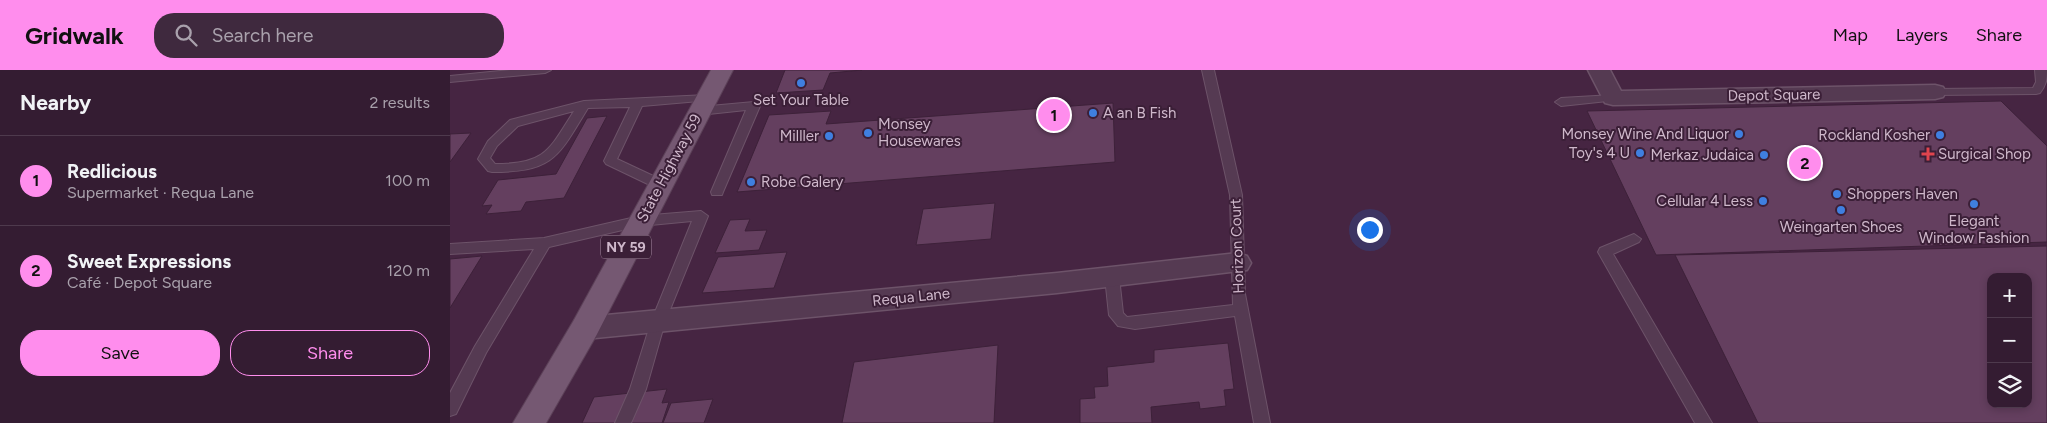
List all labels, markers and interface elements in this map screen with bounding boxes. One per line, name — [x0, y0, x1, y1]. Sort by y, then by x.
search box — [154, 13, 504, 58]
text: Gridwalk — [25, 21, 124, 50]
icon: search — [172, 21, 200, 49]
text: Search here — [212, 24, 313, 47]
text: Map — [1833, 24, 1868, 46]
text: Layers — [1896, 24, 1948, 46]
text: Share — [1976, 24, 2022, 46]
marker: Set Your Table — [795, 77, 807, 89]
street label: Depot Square — [1728, 85, 1820, 105]
text: Nearby — [20, 90, 91, 115]
place label: Set Your Table — [753, 91, 849, 109]
text: 2 results — [370, 93, 430, 112]
pin: 1 — [1038, 96, 1070, 134]
place label: A an B Fish — [1103, 104, 1176, 122]
marker: A an B Fish — [1087, 107, 1099, 119]
street label: State Highway 59 — [633, 111, 705, 225]
place label: Monsey Housewares — [878, 115, 961, 150]
place label: Monsey Wine And Liquor — [1561, 125, 1729, 143]
place label: Rockland Kosher — [1818, 126, 1930, 144]
place label: Milller — [780, 127, 819, 145]
marker: Monsey Housewares — [862, 127, 874, 139]
marker: Monsey Wine And Liquor — [1733, 128, 1745, 140]
marker: Rockland Kosher — [1934, 129, 1946, 141]
marker: Milller — [823, 130, 835, 142]
place label: Toy's 4 U — [1569, 144, 1630, 162]
pin: 2 — [1789, 144, 1821, 182]
place label: Surgical Shop — [1938, 145, 2031, 163]
place label: Merkaz Judaica — [1650, 146, 1754, 164]
marker: Toy's 4 U — [1634, 147, 1646, 159]
marker: Surgical Shop — [1922, 148, 1934, 160]
marker: Merkaz Judaica — [1758, 149, 1770, 161]
text: Redlicious — [67, 160, 157, 183]
text: 1 — [33, 171, 39, 190]
text: 100 m — [385, 171, 430, 190]
place label: Robe Galery — [761, 173, 843, 191]
marker: Robe Galery — [745, 176, 757, 188]
text: Supermarket · Requa Lane — [67, 183, 254, 202]
place label: Shoppers Haven — [1847, 185, 1958, 203]
marker: Shoppers Haven — [1831, 188, 1843, 200]
place label: Cellular 4 Less — [1656, 192, 1753, 210]
marker: Cellular 4 Less — [1757, 195, 1769, 207]
street label: Horizon Court — [1226, 198, 1248, 294]
marker: Elegant Window Fashion — [1968, 198, 1980, 210]
marker: Weingarten Shoes — [1835, 204, 1847, 216]
place label: Elegant Window Fashion — [1919, 212, 2029, 247]
your location — [1357, 217, 1383, 243]
place label: Weingarten Shoes — [1780, 218, 1902, 236]
road number: NY 59 — [601, 236, 651, 258]
text: Sweet Expressions — [67, 250, 231, 273]
text: 2 — [31, 261, 41, 280]
text: 120 m — [387, 261, 430, 280]
text: Café · Depot Square — [67, 273, 212, 292]
map controls — [1987, 273, 2032, 408]
button: + — [1987, 273, 2032, 318]
street label: Requa Lane — [871, 284, 951, 310]
button: − — [1987, 318, 2032, 363]
button: Save — [20, 330, 220, 376]
button: Share — [230, 330, 430, 376]
button: layers — [1987, 363, 2032, 408]

